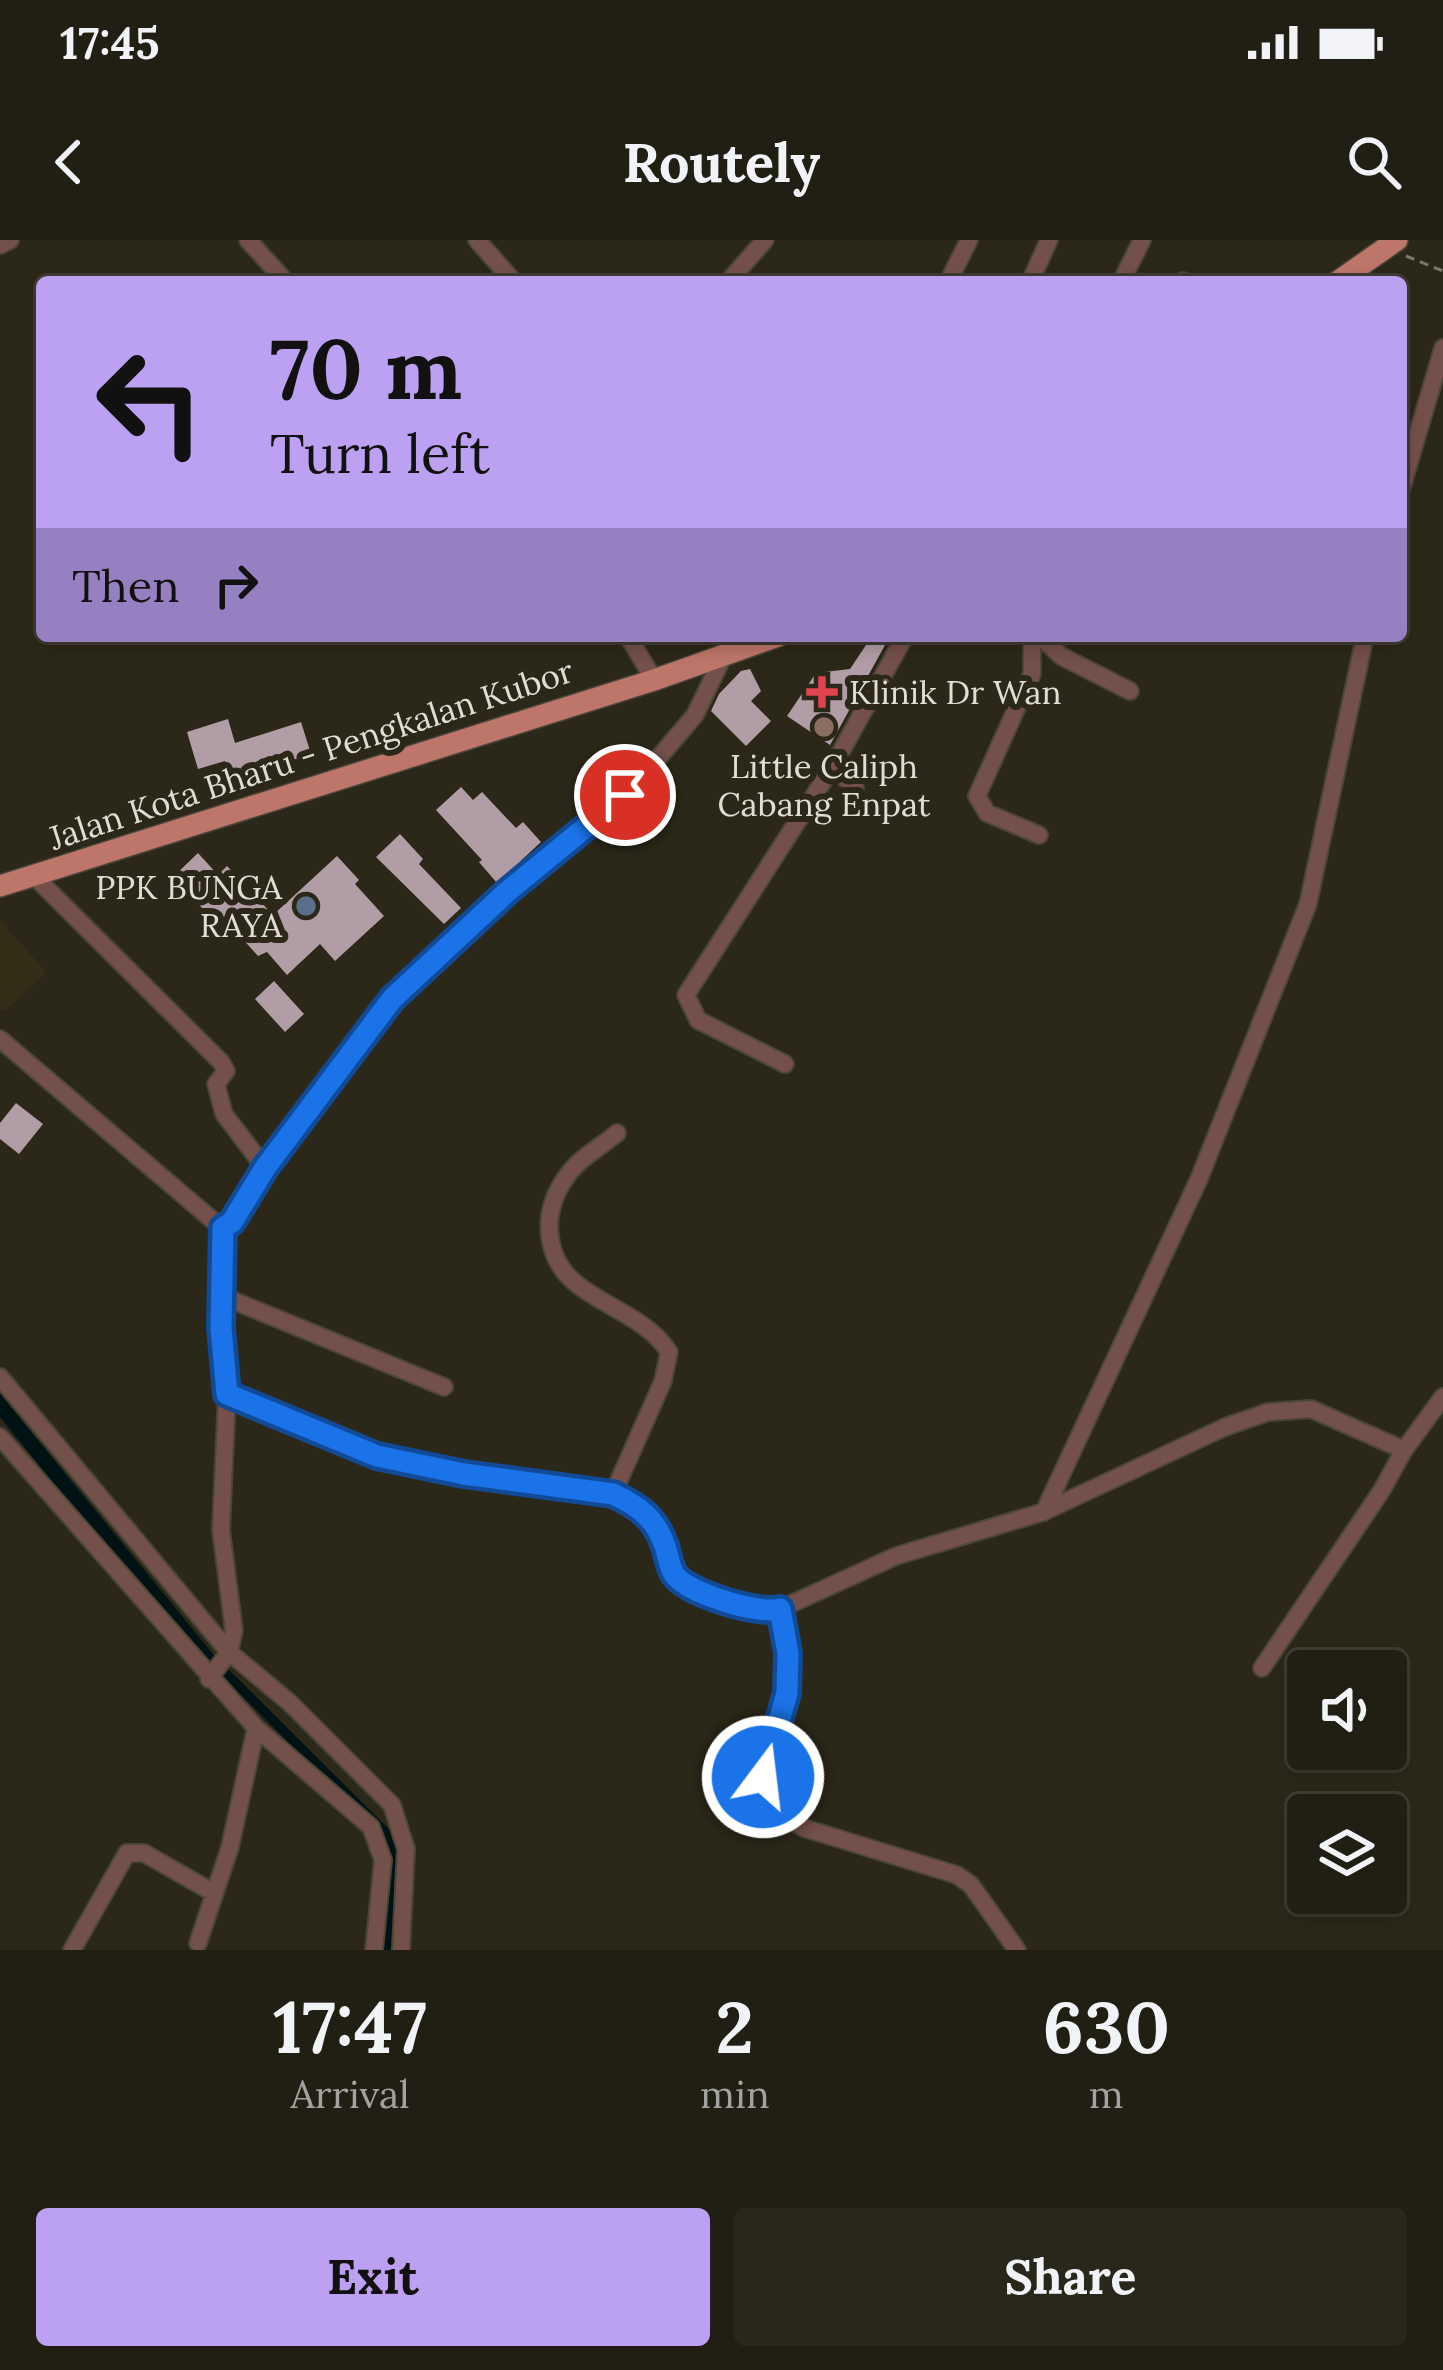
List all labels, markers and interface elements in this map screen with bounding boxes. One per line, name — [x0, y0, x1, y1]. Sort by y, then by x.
text: 17:45 — [60, 14, 160, 71]
text: Routely — [623, 128, 820, 197]
icon: back — [36, 129, 102, 195]
icon: search — [1341, 129, 1407, 195]
text: 70 m — [270, 314, 462, 422]
icon: left — [72, 324, 228, 480]
text: Turn left — [270, 419, 490, 488]
icon: right — [203, 552, 269, 618]
text: Then — [72, 557, 179, 614]
street label: Jalan Kota Bharu - Pengkalan Kubor — [43, 649, 579, 859]
place label: Klinik Dr Wan — [849, 671, 1062, 713]
marker: Klinik Dr Wan — [806, 676, 838, 708]
marker: Little Caliph Cabang Enpat — [811, 714, 837, 740]
pin — [574, 744, 676, 846]
place label: Little Caliph Cabang Enpat — [717, 745, 931, 825]
icon: arrive — [592, 762, 658, 828]
place label: PPK BUNGA RAYA — [95, 866, 283, 946]
marker: PPK BUNGA RAYA — [293, 893, 319, 919]
map controls — [1287, 1650, 1407, 1914]
button: sound — [1287, 1650, 1407, 1770]
position arrow — [700, 1714, 826, 1840]
button: layers — [1287, 1794, 1407, 1914]
text: 17:47 — [273, 1981, 427, 2073]
text: 2 — [716, 1981, 754, 2073]
text: 630 — [1043, 1981, 1170, 2073]
text: Arrival — [290, 2069, 410, 2119]
text: min — [700, 2069, 770, 2119]
text: m — [1089, 2069, 1124, 2119]
button: Exit — [36, 2208, 710, 2346]
button: Share — [734, 2208, 1407, 2346]

